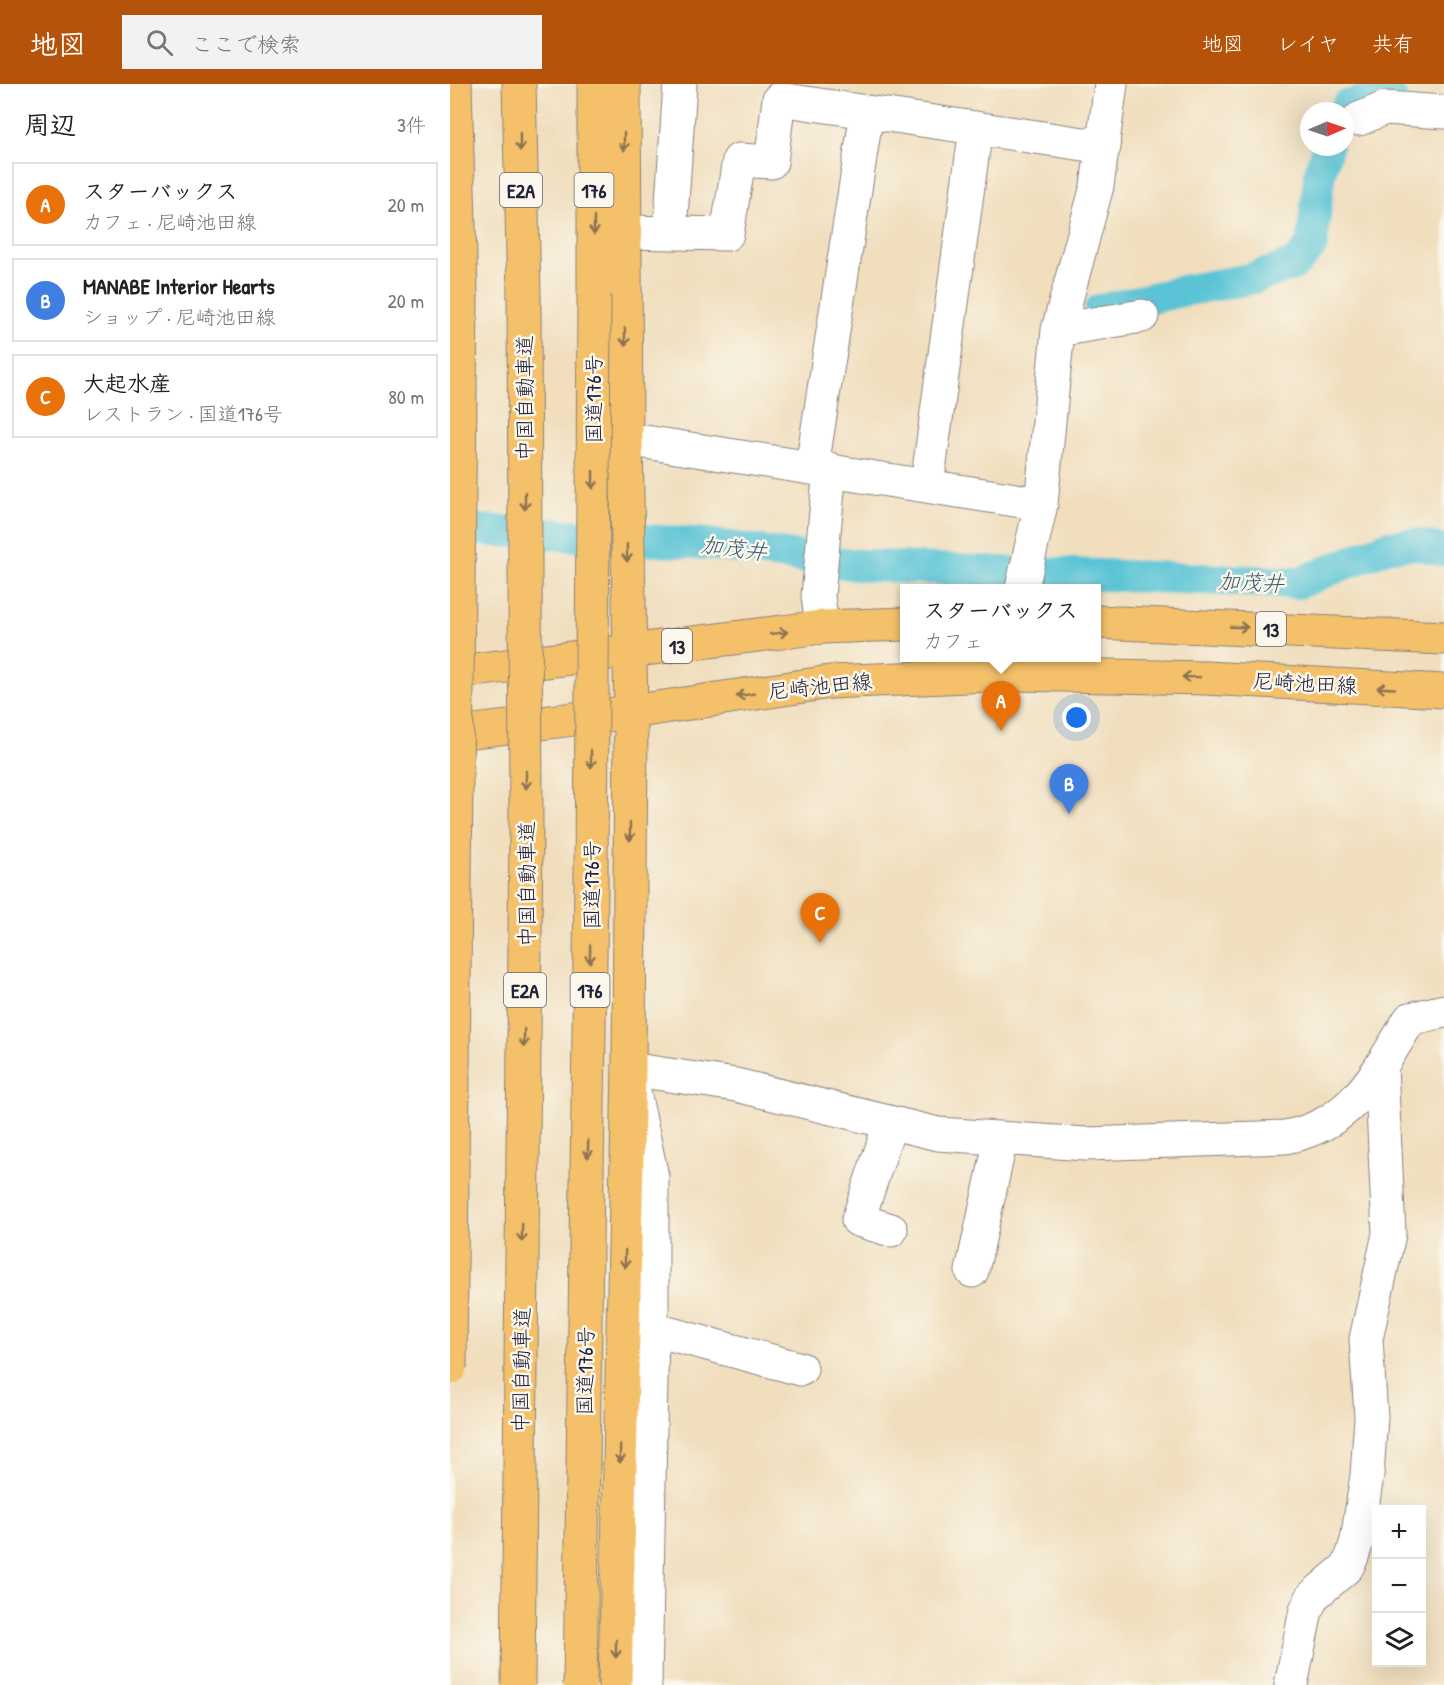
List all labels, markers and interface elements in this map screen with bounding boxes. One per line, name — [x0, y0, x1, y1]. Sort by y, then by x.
search box — [122, 15, 542, 69]
text: 地図 — [30, 25, 86, 63]
icon: search — [143, 26, 176, 59]
text: ここで検索 — [191, 29, 301, 59]
text: 地図 — [1202, 29, 1244, 58]
text: レイヤ — [1277, 29, 1339, 58]
text: 共有 — [1372, 29, 1414, 58]
north arrow — [1300, 102, 1354, 156]
text: 周辺 — [24, 107, 76, 142]
text: 3件 — [397, 111, 426, 138]
one-way arrow — [515, 132, 526, 152]
one-way arrow — [618, 132, 630, 152]
road number: E2A — [500, 173, 542, 207]
road number: 176 — [574, 173, 614, 207]
text: スターバックス — [83, 176, 237, 206]
text: A — [41, 191, 50, 218]
text: 20 m — [387, 191, 424, 218]
text: カフェ · 尼崎池田線 — [83, 208, 256, 235]
one-way arrow — [588, 216, 600, 236]
text: MANABE Interior Hearts — [83, 271, 275, 301]
text: B — [40, 287, 51, 314]
text: 20 m — [387, 287, 424, 314]
text: ショップ · 尼崎池田線 — [83, 303, 275, 330]
one-way arrow — [619, 327, 631, 347]
street label: 中国自動車道 — [510, 335, 539, 461]
street label: 国道176号 — [579, 354, 608, 444]
text: 大起水産 — [83, 368, 171, 398]
text: C — [40, 383, 51, 410]
text: 80 m — [388, 383, 424, 410]
text: レストラン · 国道176号 — [83, 400, 283, 427]
one-way arrow — [587, 469, 599, 489]
one-way arrow — [519, 491, 531, 511]
water label: 加茂井 — [699, 529, 770, 567]
one-way arrow — [622, 543, 633, 563]
water label: 加茂井 — [1217, 566, 1285, 598]
popup — [900, 584, 1101, 662]
text: スターバックス — [923, 595, 1078, 625]
road number: 13 — [1256, 612, 1286, 646]
one-way arrow — [1229, 622, 1249, 633]
one-way arrow — [769, 627, 788, 638]
text: カフェ — [923, 627, 983, 654]
road number: 13 — [662, 629, 692, 663]
street label: 尼崎池田線 — [766, 666, 874, 706]
street label: 尼崎池田線 — [1252, 666, 1358, 700]
one-way arrow — [1181, 672, 1201, 683]
pin: A — [982, 682, 1020, 731]
one-way arrow — [1376, 682, 1396, 693]
one-way arrow — [736, 689, 755, 700]
your location — [1062, 703, 1091, 732]
one-way arrow — [586, 748, 597, 768]
pin: B — [1050, 764, 1088, 814]
one-way arrow — [520, 770, 532, 790]
street label: 中国自動車道 — [512, 821, 541, 947]
one-way arrow — [625, 822, 636, 842]
street label: 国道176号 — [577, 840, 606, 930]
pin: C — [800, 894, 839, 943]
one-way arrow — [584, 943, 596, 963]
road number: E2A — [504, 973, 546, 1007]
road number: 176 — [570, 973, 610, 1007]
one-way arrow — [518, 1028, 530, 1048]
one-way arrow — [582, 1138, 593, 1158]
one-way arrow — [517, 1223, 528, 1243]
one-way arrow — [619, 1249, 630, 1269]
street label: 中国自動車道 — [505, 1307, 537, 1433]
street label: 国道176号 — [570, 1326, 600, 1416]
one-way arrow — [614, 1444, 626, 1464]
map controls — [1372, 1505, 1426, 1667]
button: + — [1372, 1505, 1426, 1559]
button: − — [1372, 1559, 1426, 1613]
button: layers — [1372, 1613, 1426, 1667]
one-way arrow — [610, 1639, 622, 1659]

